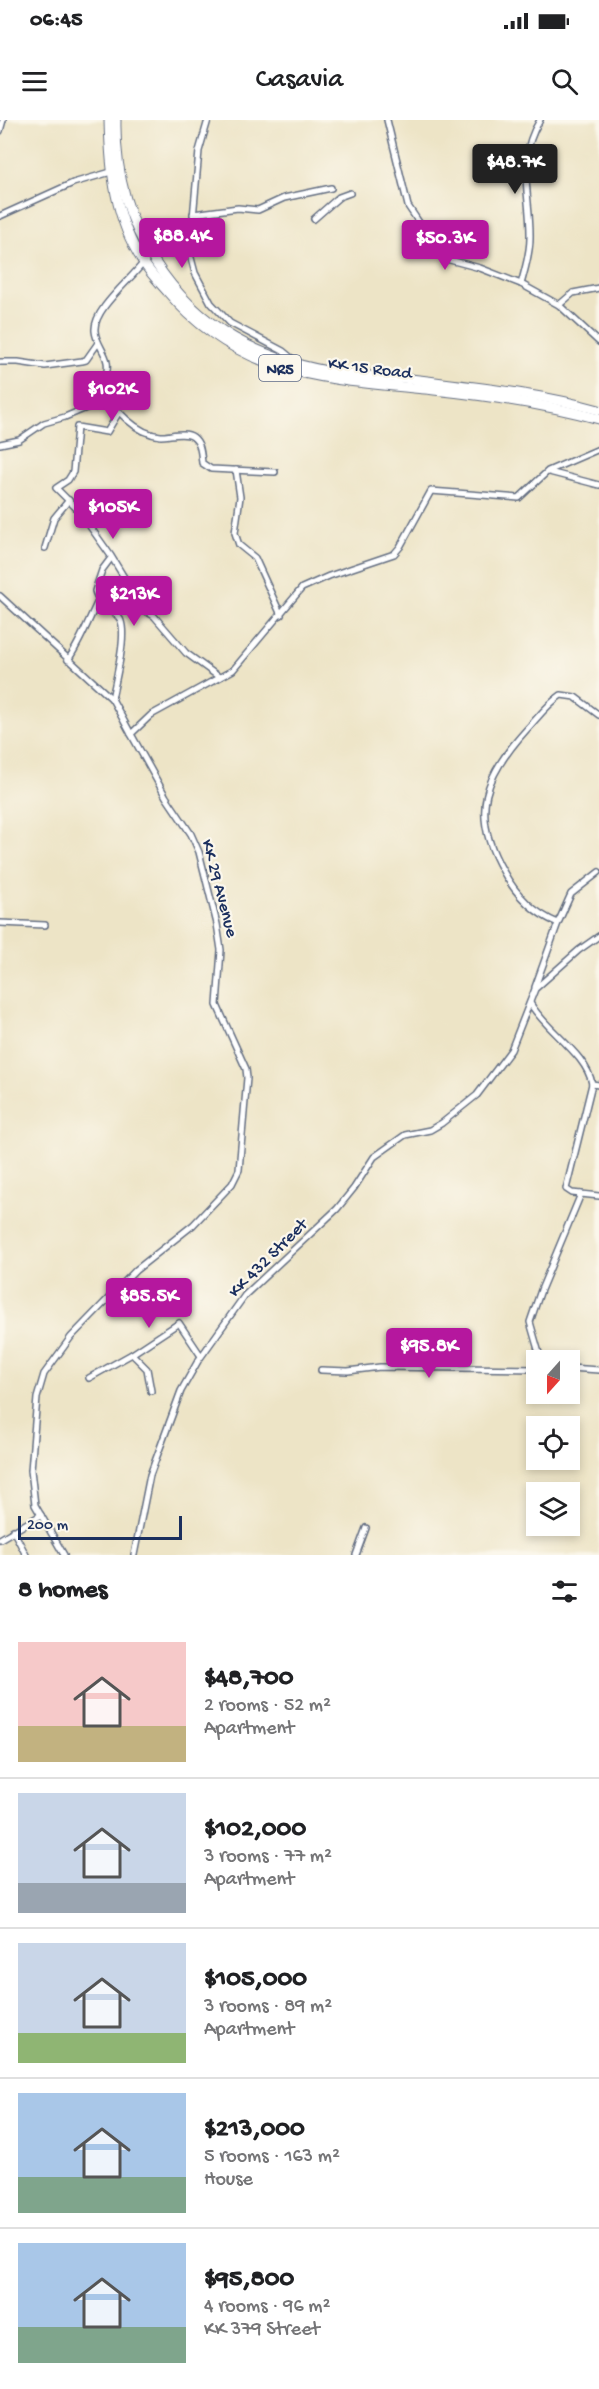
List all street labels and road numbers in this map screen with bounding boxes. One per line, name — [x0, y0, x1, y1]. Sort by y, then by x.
street label: KK 15 Road — [327, 354, 414, 385]
road number: NR5 — [259, 355, 301, 381]
street label: KK 29 Avenue — [195, 837, 242, 941]
street label: KK 432 Street — [225, 1214, 314, 1303]

